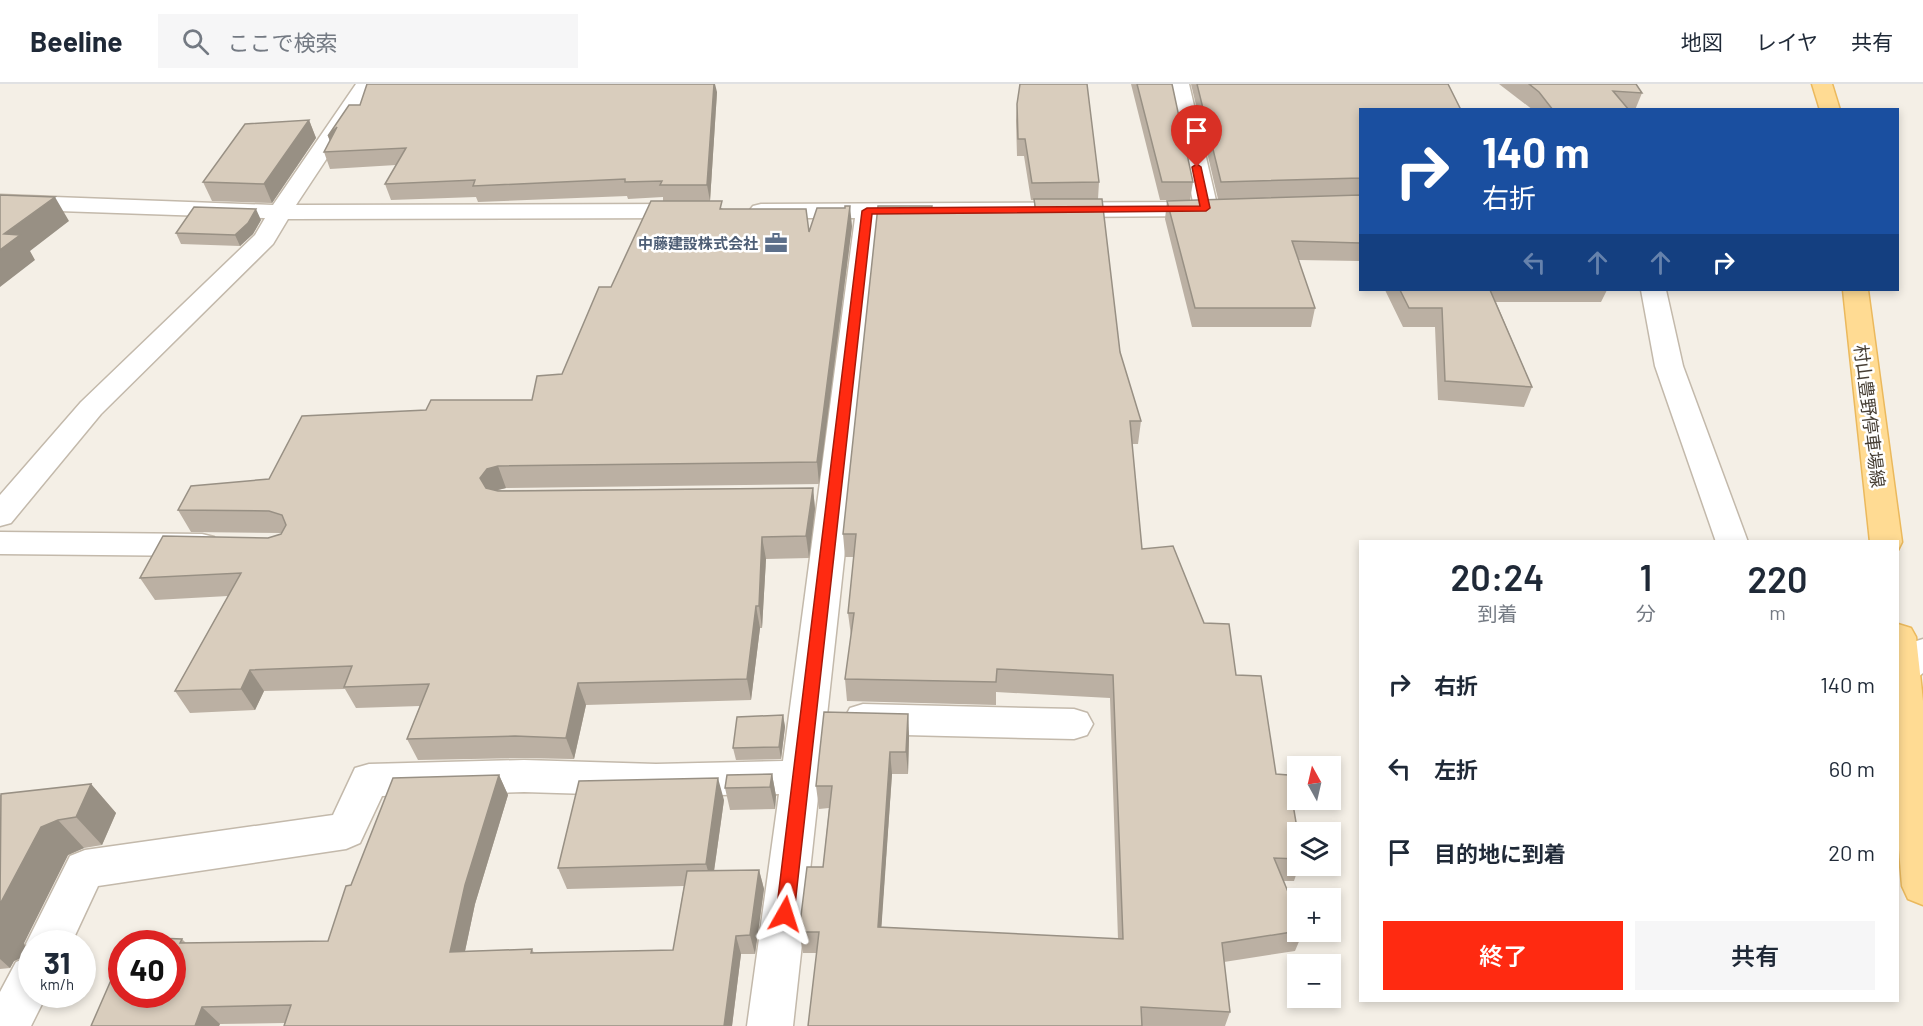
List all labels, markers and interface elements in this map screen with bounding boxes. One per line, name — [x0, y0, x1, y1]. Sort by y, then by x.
search box — [158, 14, 578, 68]
text: Beeline — [30, 24, 122, 58]
icon: search — [179, 25, 212, 58]
text: ここで検索 — [227, 29, 337, 55]
text: 地図 — [1681, 29, 1723, 54]
text: レイヤ — [1756, 29, 1818, 54]
text: 共有 — [1851, 29, 1893, 54]
pin — [1171, 105, 1222, 167]
icon: arrive — [1180, 114, 1213, 147]
text: 140 m — [1482, 126, 1590, 176]
icon: right — [1383, 132, 1461, 210]
text: 右折 — [1482, 181, 1536, 213]
office icon: 中藤建設株式会社 — [763, 230, 789, 256]
place label: 中藤建設株式会社 — [638, 234, 758, 252]
icon: left — [1518, 246, 1551, 279]
icon: ahead — [1581, 246, 1614, 279]
icon: ahead — [1644, 246, 1677, 279]
icon: right — [1707, 246, 1740, 279]
street label: 村山豊野停車場線 — [1850, 343, 1890, 489]
text: 20:24 — [1450, 555, 1544, 598]
text: 1 — [1640, 555, 1652, 598]
text: 220 — [1747, 557, 1808, 600]
text: m — [1769, 600, 1786, 624]
text: 到着 — [1477, 601, 1517, 625]
text: 分 — [1636, 601, 1656, 625]
icon: right — [1383, 668, 1416, 701]
text: 140 m — [1820, 671, 1875, 697]
text: 右折 — [1434, 672, 1478, 698]
icon: left — [1383, 752, 1416, 785]
text: 60 m — [1829, 755, 1875, 781]
north arrow — [1287, 756, 1341, 810]
map controls — [1287, 756, 1341, 1008]
text: 左折 — [1434, 756, 1478, 782]
button: layers — [1287, 822, 1341, 876]
icon: arrive — [1383, 836, 1416, 869]
text: 20 m — [1828, 839, 1875, 865]
text: 目的地に到着 — [1434, 840, 1566, 866]
position arrow — [753, 882, 817, 946]
button: + — [1287, 888, 1341, 942]
button: 終了 — [1383, 921, 1623, 990]
button: 共有 — [1635, 921, 1875, 990]
speed limit sign: 40 — [108, 930, 186, 1008]
text: 31 — [44, 944, 70, 980]
button: − — [1287, 954, 1341, 1008]
text: km/h — [40, 975, 74, 993]

